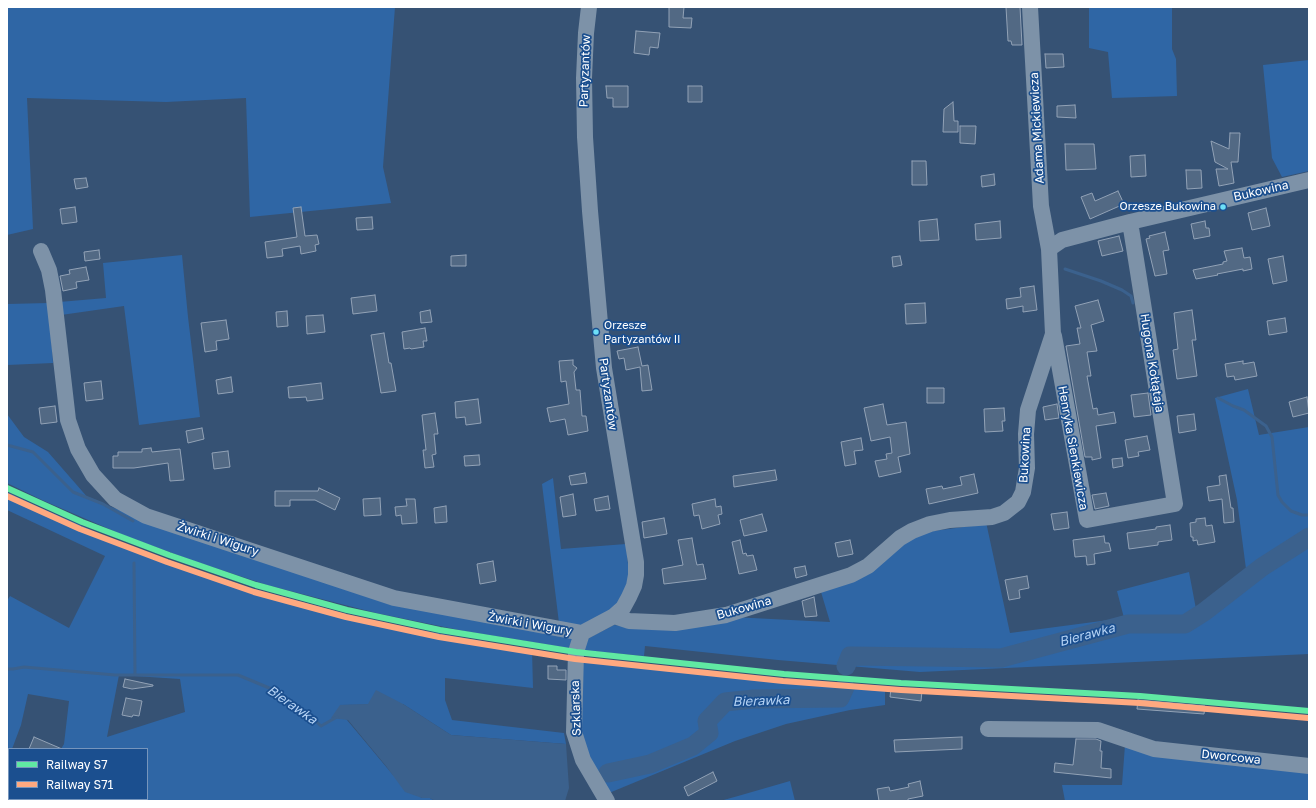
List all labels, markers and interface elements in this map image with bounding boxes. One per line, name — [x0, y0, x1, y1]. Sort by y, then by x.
street label: Partyzantów — [577, 34, 593, 108]
street label: Adama Mickiewicza — [1027, 72, 1047, 184]
street label: Bukowina — [1232, 178, 1290, 204]
place label: Orzesze Bukowina — [1120, 200, 1216, 214]
marker: Orzesze Bukowina — [1218, 202, 1228, 212]
street label: Hugona Kołłątaja — [1137, 313, 1167, 413]
place label: Orzesze Partyzantów II — [604, 319, 681, 345]
marker: Orzesze Partyzantów II — [591, 327, 601, 337]
street label: Partyzantów — [596, 357, 620, 431]
street label: Henryka Sienkiewicza — [1055, 385, 1091, 511]
street label: Bukowina — [1016, 427, 1034, 483]
street label: Żwirki i Wigury — [175, 519, 261, 559]
street label: Bukowina — [715, 593, 773, 623]
street label: Żwirki i Wigury — [487, 610, 573, 638]
water label: Bierawka — [1057, 620, 1117, 650]
street label: Szklarska — [568, 680, 584, 736]
water label: Bierawka — [264, 682, 320, 728]
water label: Bierawka — [732, 692, 790, 710]
street label: Dworcowa — [1201, 747, 1261, 767]
legend — [8, 748, 148, 800]
text: Railway S7 — [46, 757, 108, 772]
text: Railway S71 — [46, 777, 113, 792]

